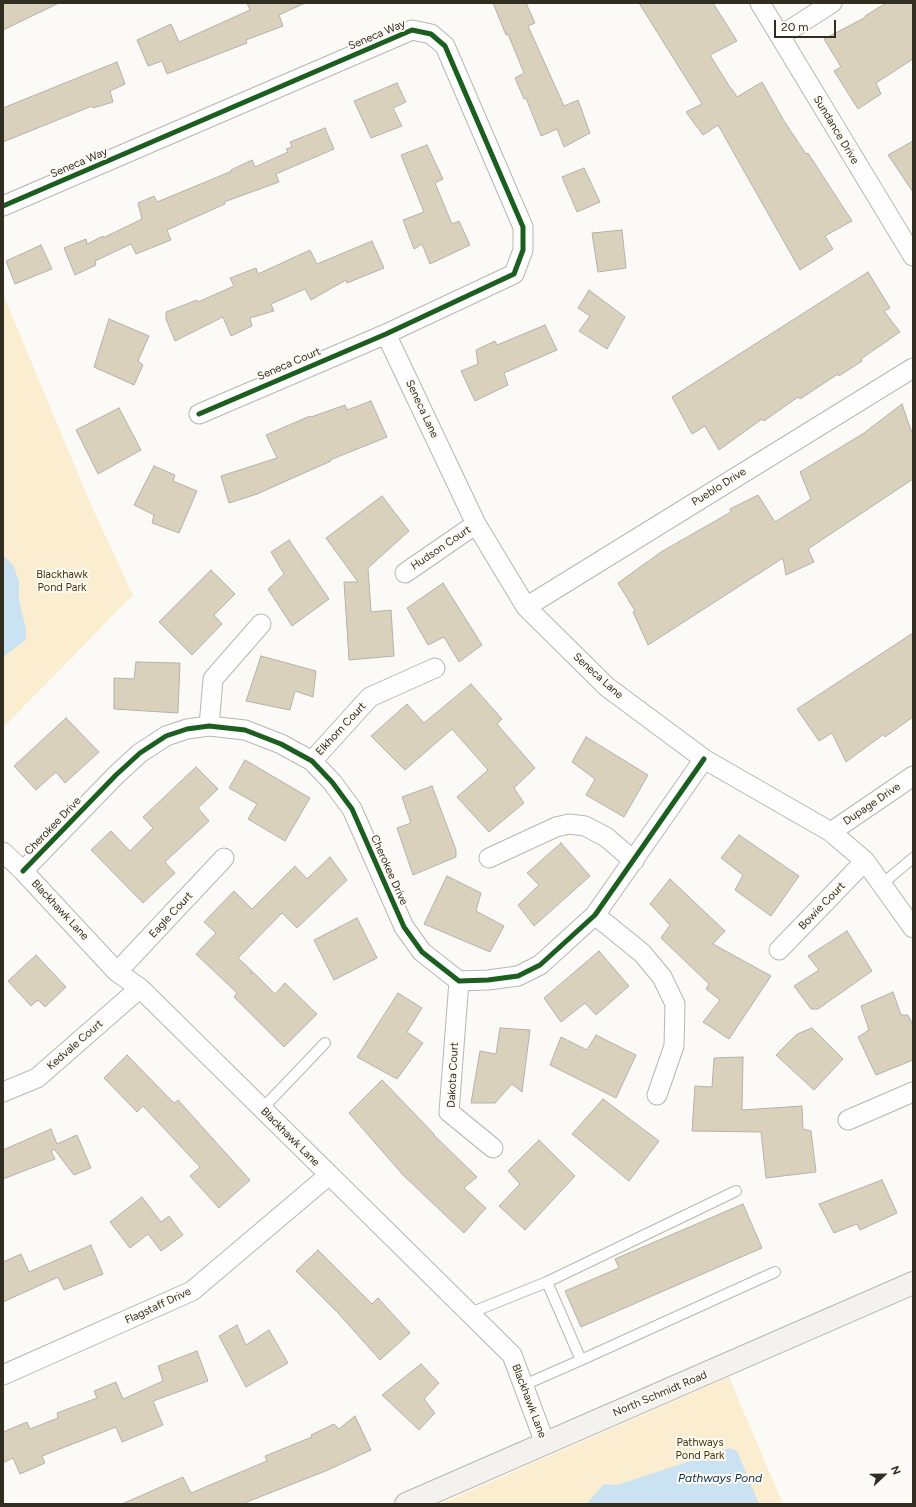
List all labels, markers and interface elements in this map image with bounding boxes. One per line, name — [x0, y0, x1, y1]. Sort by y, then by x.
scale bar — [776, 12, 838, 38]
street label: Seneca Way — [347, 17, 407, 53]
text: 20 m — [781, 20, 809, 34]
street label: Sundance Drive — [810, 93, 862, 167]
street label: Seneca Way — [49, 145, 109, 181]
street label: Seneca Court — [255, 345, 323, 383]
street label: Seneca Lane — [403, 378, 441, 440]
street label: Pueblo Drive — [689, 465, 749, 509]
street label: Hudson Court — [408, 523, 474, 573]
park label: Blackhawk Pond Park — [36, 568, 88, 594]
street label: Seneca Lane — [570, 650, 626, 702]
street label: Elkhorn Court — [313, 700, 369, 758]
street label: Dupage Drive — [841, 780, 903, 828]
street label: Cherokee Drive — [22, 794, 84, 858]
street label: Cherokee Drive — [368, 833, 410, 907]
street label: Blackhawk Lane — [29, 877, 91, 943]
street label: Bowie Court — [796, 879, 848, 933]
street label: Eagle Court — [146, 889, 196, 941]
street label: Kedvale Court — [44, 1017, 106, 1073]
street label: Dakota Court — [445, 1042, 461, 1108]
street label: Blackhawk Lane — [258, 1105, 322, 1169]
street label: Flagstaff Drive — [123, 1285, 193, 1327]
street label: Blackhawk Lane — [509, 1362, 549, 1440]
street label: North Schmidt Road — [611, 1368, 709, 1420]
park label: Pathways Pond Park — [676, 1436, 724, 1462]
north arrow — [864, 1455, 904, 1495]
text: N — [888, 1464, 903, 1477]
water label: Pathways Pond — [678, 1471, 762, 1485]

